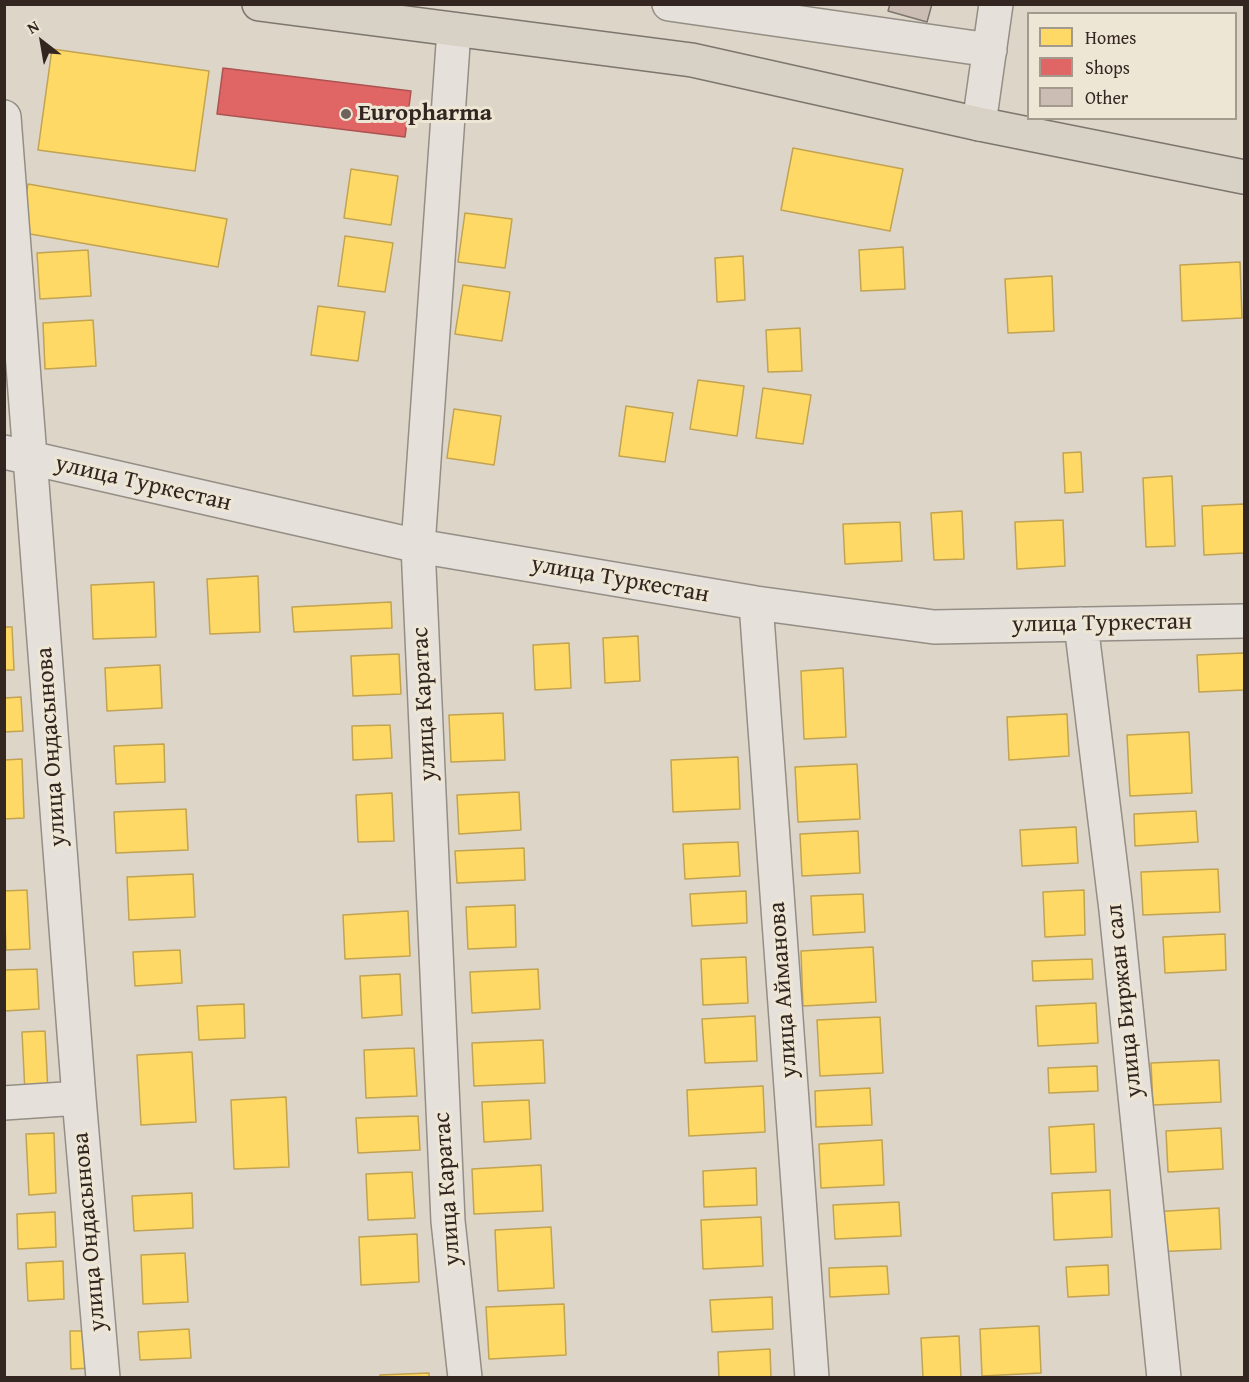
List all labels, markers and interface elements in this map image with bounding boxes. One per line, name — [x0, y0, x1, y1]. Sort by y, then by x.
north arrow — [12, 12, 72, 72]
legend — [1027, 12, 1237, 120]
text: N — [22, 14, 43, 40]
text: Homes — [1085, 24, 1136, 51]
text: Shops — [1085, 54, 1130, 81]
text: Other — [1085, 84, 1128, 111]
place label: Europharma — [358, 100, 492, 128]
marker: Europharma — [339, 107, 353, 121]
street label: улица Туркестан — [52, 450, 234, 518]
street label: улица Туркестан — [529, 550, 711, 610]
street label: улица Туркестан — [1012, 608, 1192, 640]
street label: улица Каратас — [407, 626, 443, 782]
street label: улица Ондасынова — [31, 646, 73, 848]
street label: улица Айманова — [763, 901, 805, 1079]
street label: улица Биржан сал — [1101, 903, 1149, 1099]
street label: улица Каратас — [428, 1111, 468, 1267]
street label: улица Ондасынова — [67, 1131, 113, 1333]

